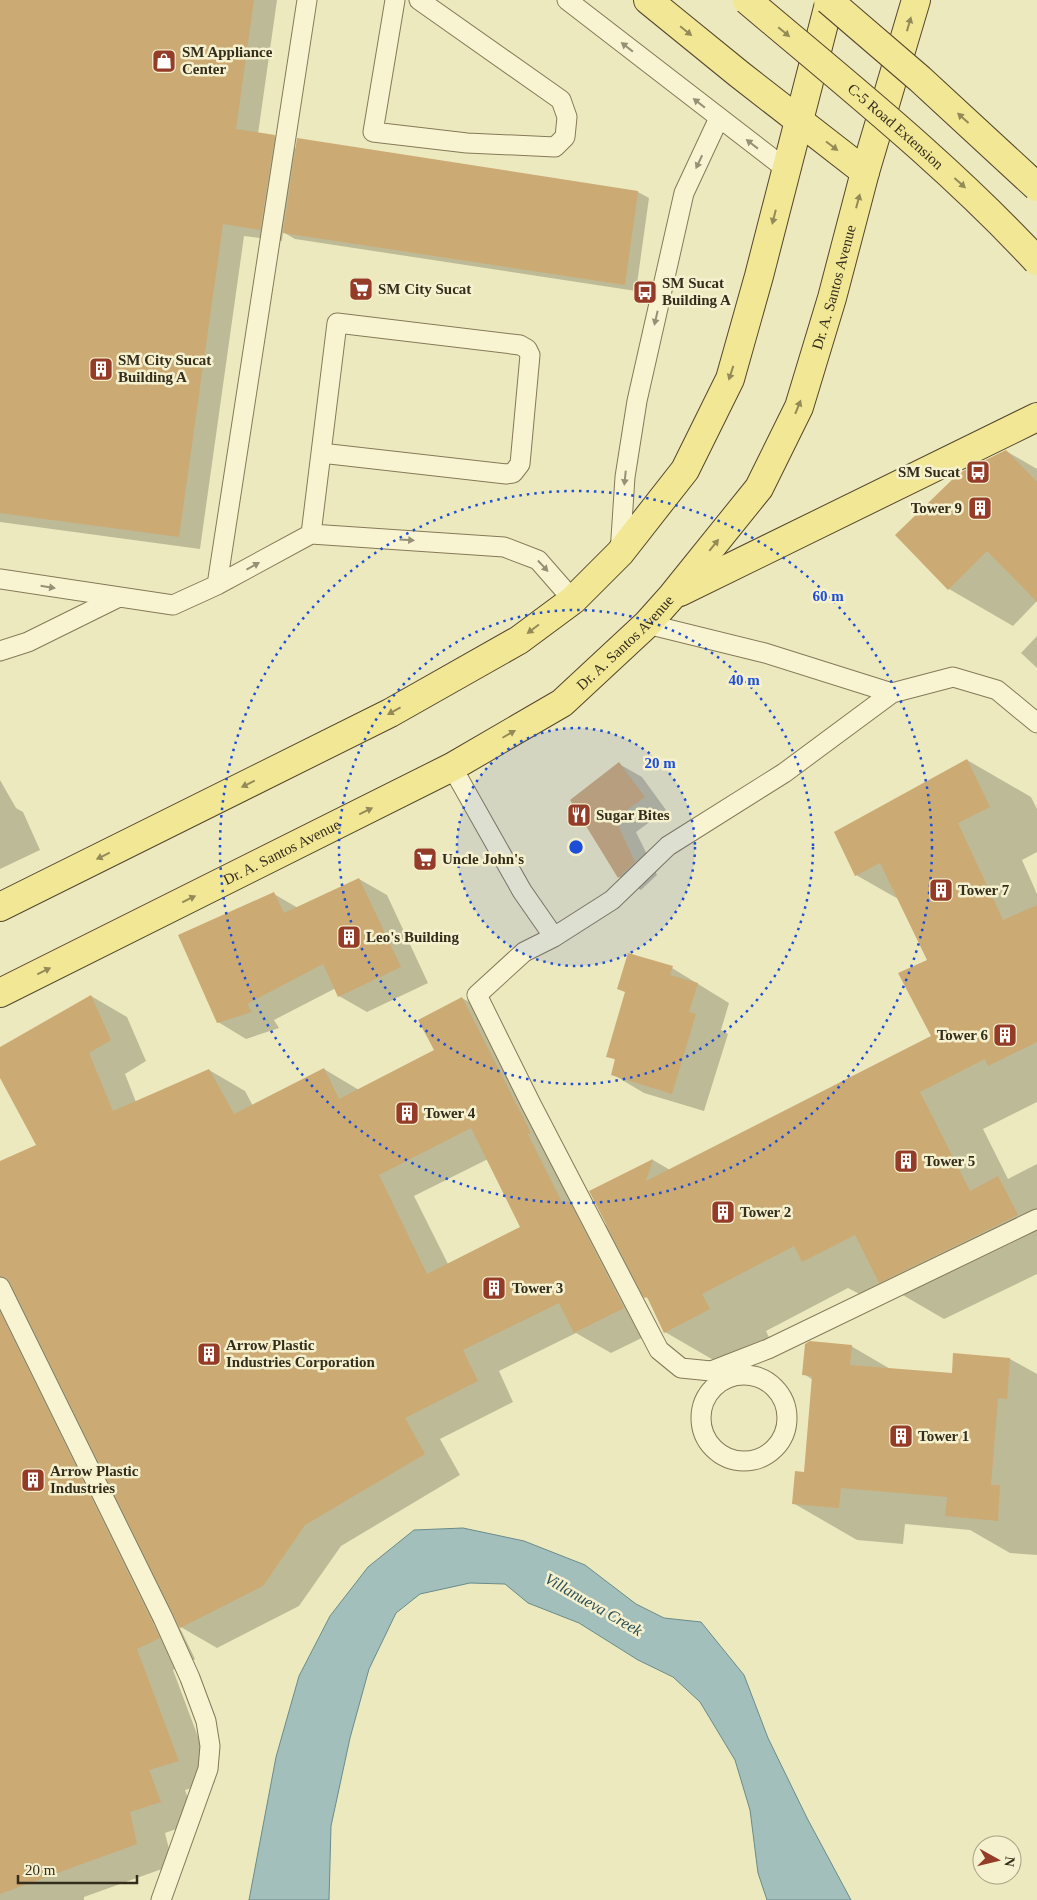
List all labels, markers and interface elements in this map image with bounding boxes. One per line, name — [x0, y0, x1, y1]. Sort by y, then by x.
one-way arrow — [905, 17, 913, 32]
one-way arrow — [679, 25, 692, 36]
one-way arrow — [777, 26, 790, 37]
one-way arrow — [621, 41, 634, 52]
place label: SM Appliance Center — [182, 44, 273, 77]
shop icon: SM Appliance Center — [151, 48, 177, 74]
street label: C-5 Road Extension — [844, 80, 947, 173]
one-way arrow — [693, 97, 706, 108]
one-way arrow — [957, 112, 970, 123]
one-way arrow — [746, 138, 759, 149]
one-way arrow — [825, 141, 839, 151]
one-way arrow — [694, 155, 702, 169]
one-way arrow — [953, 178, 966, 189]
one-way arrow — [854, 193, 862, 208]
one-way arrow — [770, 209, 778, 224]
street label: Dr. A. Santos Avenue — [809, 223, 859, 351]
place label: SM Sucat Building A — [662, 275, 731, 308]
supermarket icon: SM City Sucat — [348, 276, 374, 302]
bus stop icon: SM Sucat Building A — [632, 279, 658, 305]
place label: SM City Sucat — [378, 281, 471, 297]
one-way arrow — [652, 311, 660, 326]
place label: SM City Sucat Building A — [118, 352, 211, 385]
building icon: SM City Sucat Building A — [88, 356, 114, 382]
one-way arrow — [727, 366, 734, 381]
one-way arrow — [795, 400, 803, 414]
bus stop icon: SM Sucat — [965, 459, 991, 485]
place label: SM Sucat — [898, 464, 960, 480]
one-way arrow — [621, 470, 629, 486]
building icon: Tower 9 — [967, 495, 993, 521]
place label: Tower 9 — [911, 500, 962, 516]
one-way arrow — [399, 537, 415, 545]
one-way arrow — [708, 538, 719, 551]
one-way arrow — [537, 560, 549, 572]
one-way arrow — [245, 562, 260, 570]
one-way arrow — [41, 583, 57, 591]
text: 60 m — [812, 588, 844, 604]
street label: Dr. A. Santos Avenue — [573, 592, 677, 693]
one-way arrow — [527, 623, 540, 634]
text: 40 m — [728, 672, 760, 688]
one-way arrow — [386, 707, 401, 715]
one-way arrow — [502, 729, 516, 738]
text: 20 m — [644, 755, 676, 771]
one-way arrow — [241, 780, 255, 788]
restaurant icon: Sugar Bites — [566, 802, 592, 828]
one-way arrow — [359, 807, 373, 815]
place label: Sugar Bites — [596, 807, 670, 823]
street label: Dr. A. Santos Avenue — [221, 816, 343, 888]
centre of rings — [567, 838, 585, 856]
supermarket icon: Uncle John's — [412, 846, 438, 872]
place label: Uncle John's — [442, 851, 524, 867]
one-way arrow — [96, 852, 110, 860]
building icon: Tower 7 — [928, 877, 954, 903]
place label: Tower 7 — [958, 882, 1010, 898]
one-way arrow — [182, 895, 196, 903]
building icon: Leo's Building — [336, 924, 362, 950]
place label: Leo's Building — [366, 929, 459, 945]
one-way arrow — [36, 967, 51, 975]
building icon: Tower 6 — [992, 1022, 1018, 1048]
place label: Tower 6 — [937, 1027, 988, 1043]
building icon: Tower 4 — [394, 1100, 420, 1126]
place label: Tower 4 — [424, 1105, 476, 1121]
building icon: Tower 5 — [893, 1148, 919, 1174]
place label: Tower 5 — [924, 1153, 975, 1169]
building icon: Tower 2 — [710, 1199, 736, 1225]
place label: Tower 2 — [740, 1204, 791, 1220]
building icon: Tower 3 — [481, 1275, 507, 1301]
place label: Tower 3 — [512, 1280, 563, 1296]
place label: Arrow Plastic Industries Corporation — [226, 1337, 375, 1370]
building icon: Arrow Plastic Industries Corporation — [196, 1341, 222, 1367]
building icon: Tower 1 — [888, 1423, 914, 1449]
place label: Tower 1 — [918, 1428, 969, 1444]
place label: Arrow Plastic Industries — [50, 1463, 139, 1496]
building icon: Arrow Plastic Industries — [20, 1467, 46, 1493]
water label: Villanueva Creek — [542, 1570, 646, 1640]
north arrow — [972, 1835, 1022, 1885]
scale bar — [18, 1852, 136, 1884]
text: N — [1001, 1856, 1018, 1868]
text: 20 m — [25, 1862, 56, 1878]

